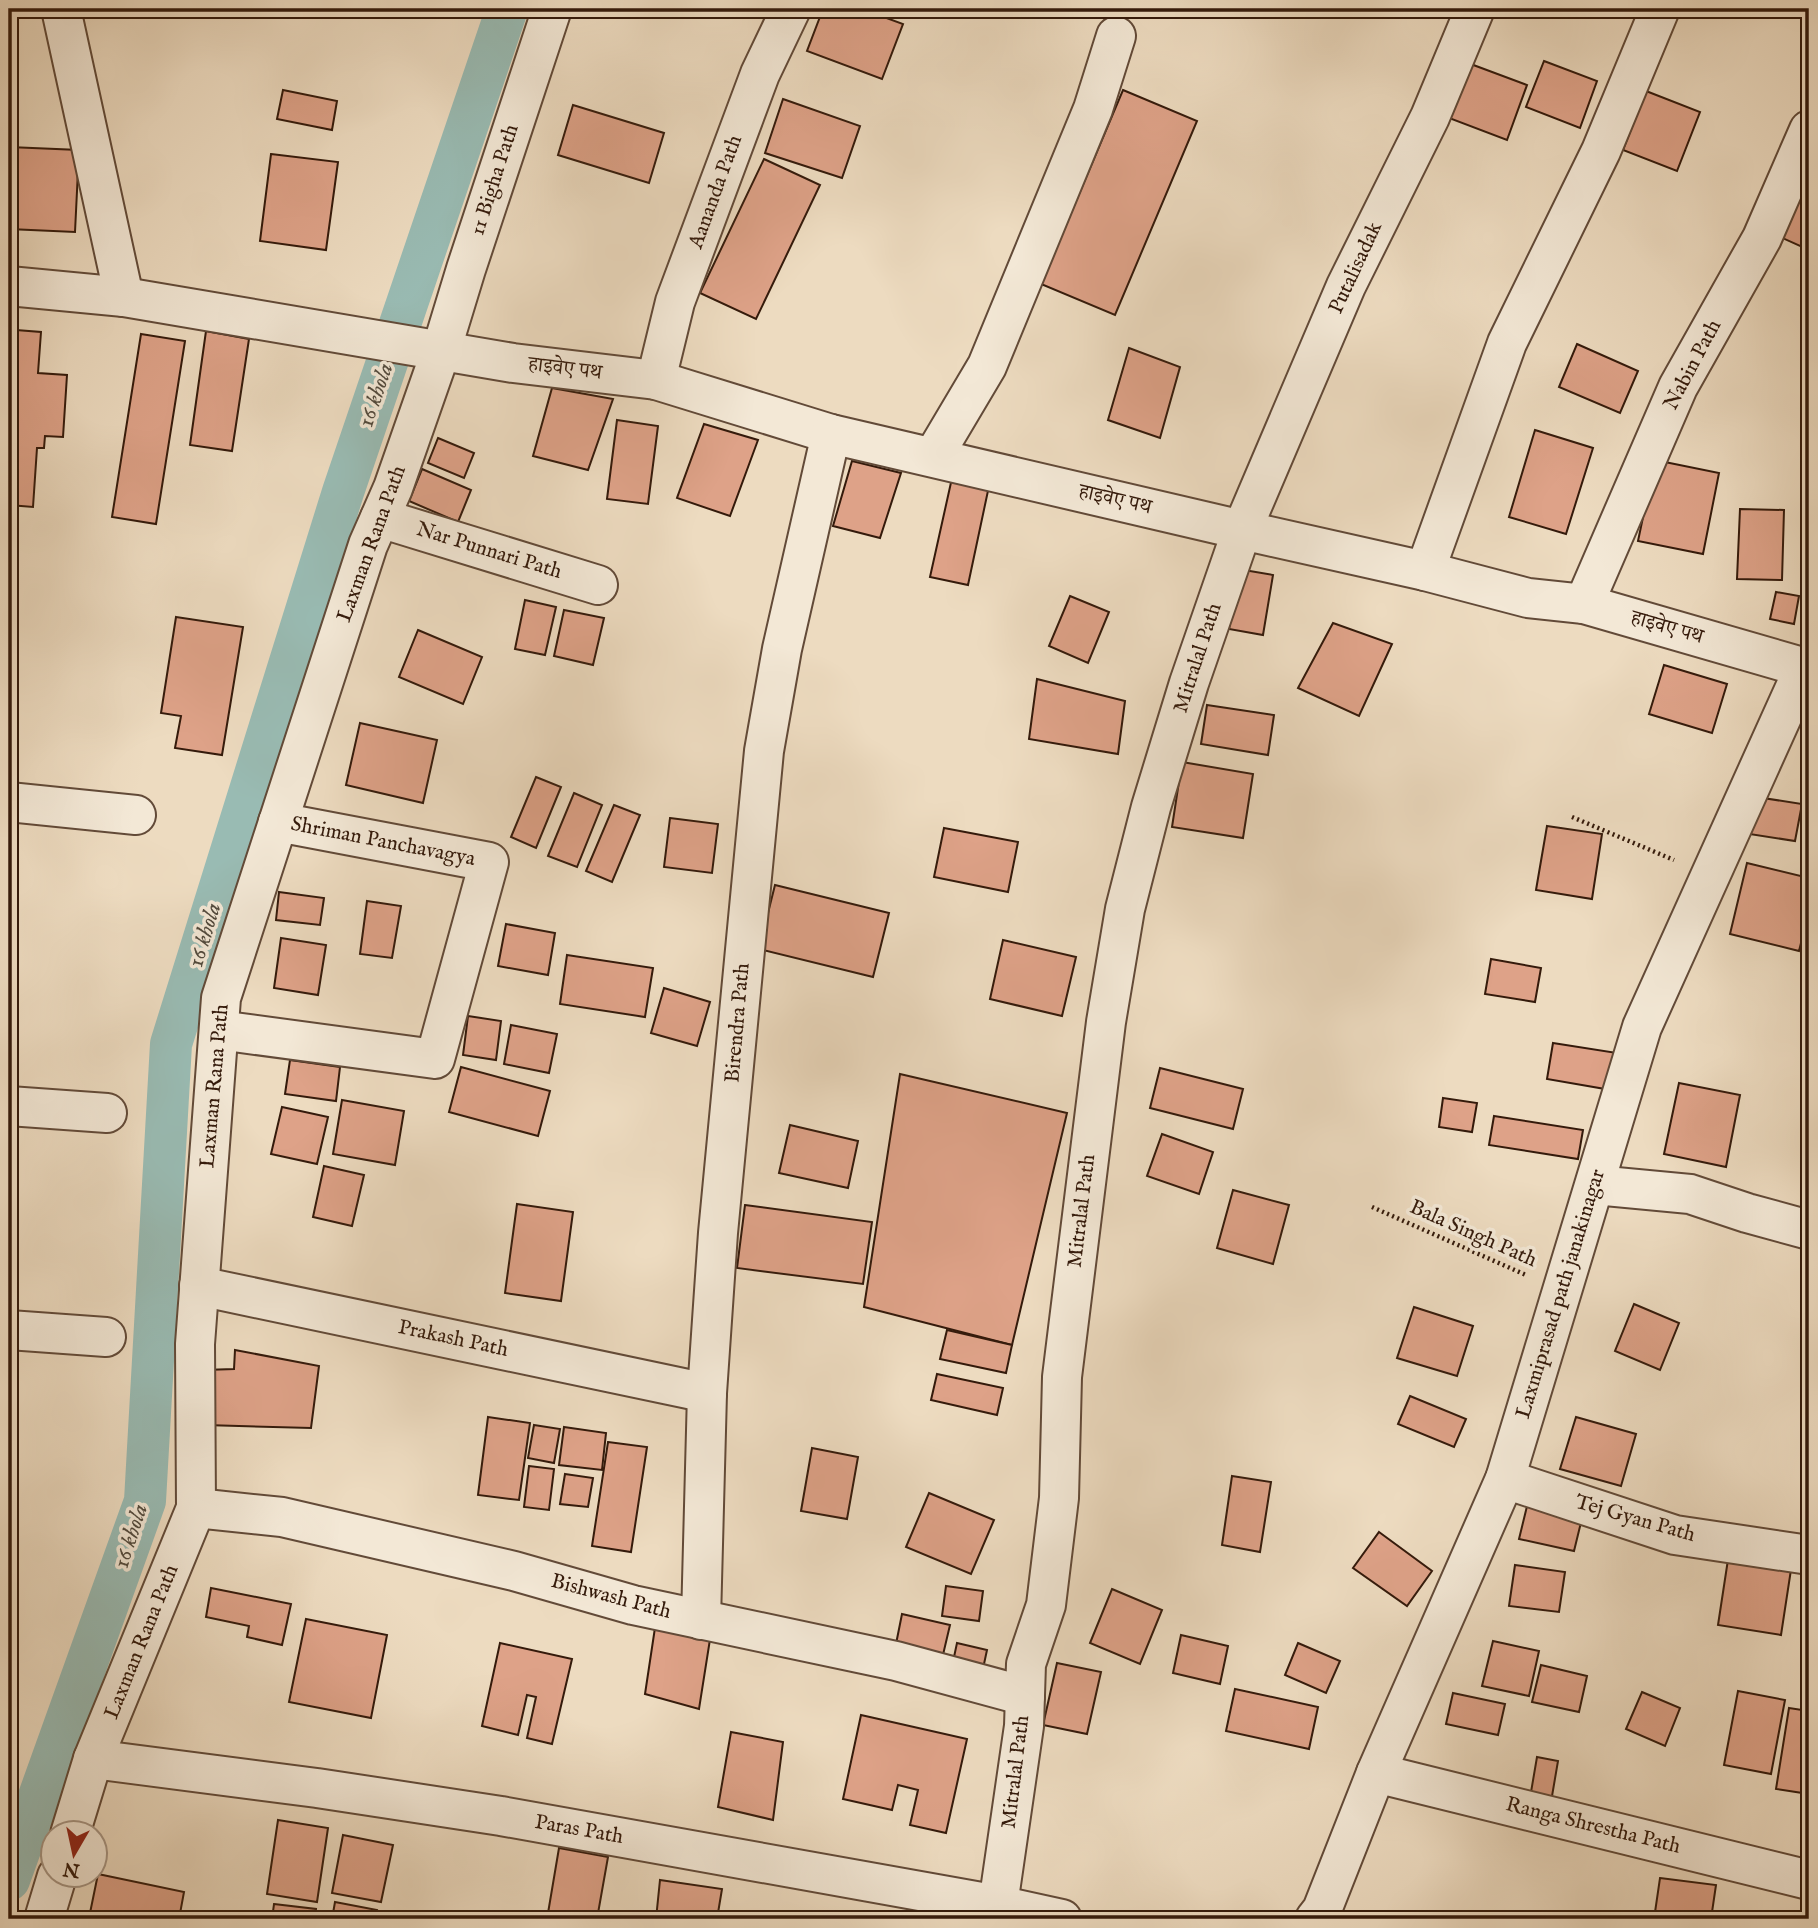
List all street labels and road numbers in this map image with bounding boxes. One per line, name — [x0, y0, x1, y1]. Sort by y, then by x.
street label: 11 Bigha Path — [464, 121, 526, 239]
street label: Aananda Path — [683, 131, 749, 253]
street label: Putalisadak — [1323, 217, 1389, 318]
street label: Nabin Path — [1658, 315, 1728, 415]
street label: हाइवेए पथ — [526, 351, 605, 387]
street label: Laxman Rana Path — [331, 462, 413, 626]
street label: हाइवेए पथ — [1075, 478, 1156, 522]
street label: Nar Punnari Path — [413, 516, 565, 586]
street label: Mitralal Path — [1168, 600, 1228, 716]
street label: हाइवेए पथ — [1627, 605, 1708, 652]
street label: Shriman Panchavagya — [289, 811, 478, 873]
street label: Birendra Path — [719, 962, 757, 1084]
street label: Laxman Rana Path — [194, 1003, 236, 1169]
street label: Mitralal Path — [1062, 1153, 1102, 1269]
street label: Laxmiprasad path janakinagar — [1510, 1166, 1612, 1422]
street label: Bala Singh Path — [1405, 1194, 1541, 1274]
street label: Prakash Path — [395, 1314, 511, 1364]
street label: Tej Gyan Path — [1572, 1489, 1698, 1549]
street label: Laxman Rana Path — [99, 1561, 185, 1723]
street label: Bishwash Path — [548, 1568, 674, 1626]
street label: Mitralal Path — [996, 1714, 1036, 1830]
street label: Ranga Shrestha Path — [1503, 1791, 1683, 1861]
street label: Paras Path — [533, 1809, 625, 1851]

